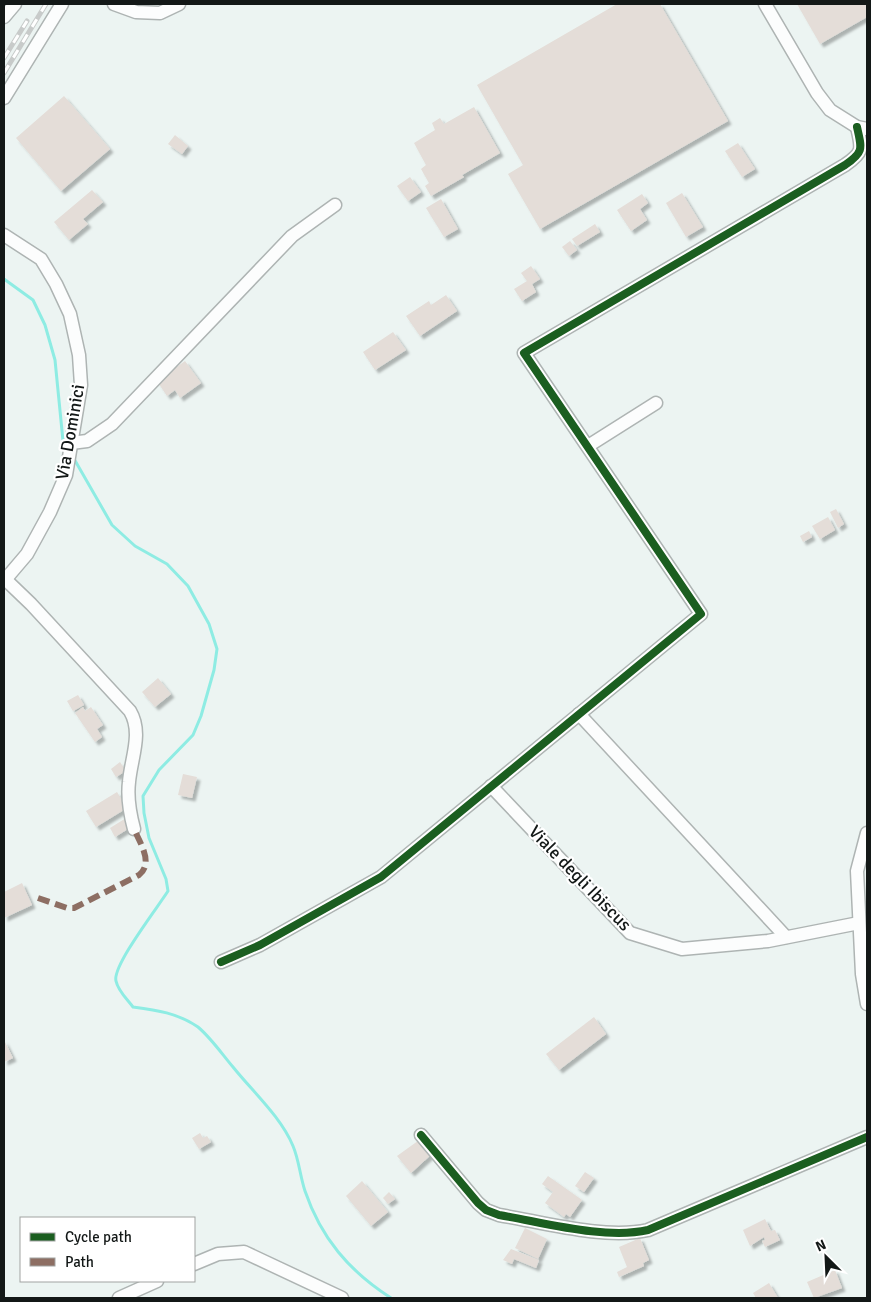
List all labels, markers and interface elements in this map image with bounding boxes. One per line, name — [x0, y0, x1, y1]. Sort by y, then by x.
street label: Via Dominici — [51, 382, 89, 482]
street label: Viale degli Ibiscus — [524, 821, 636, 935]
legend — [20, 1217, 195, 1282]
text: Cycle path — [65, 1228, 132, 1246]
north arrow — [801, 1232, 851, 1282]
text: N — [813, 1236, 829, 1255]
text: Path — [65, 1253, 94, 1271]

